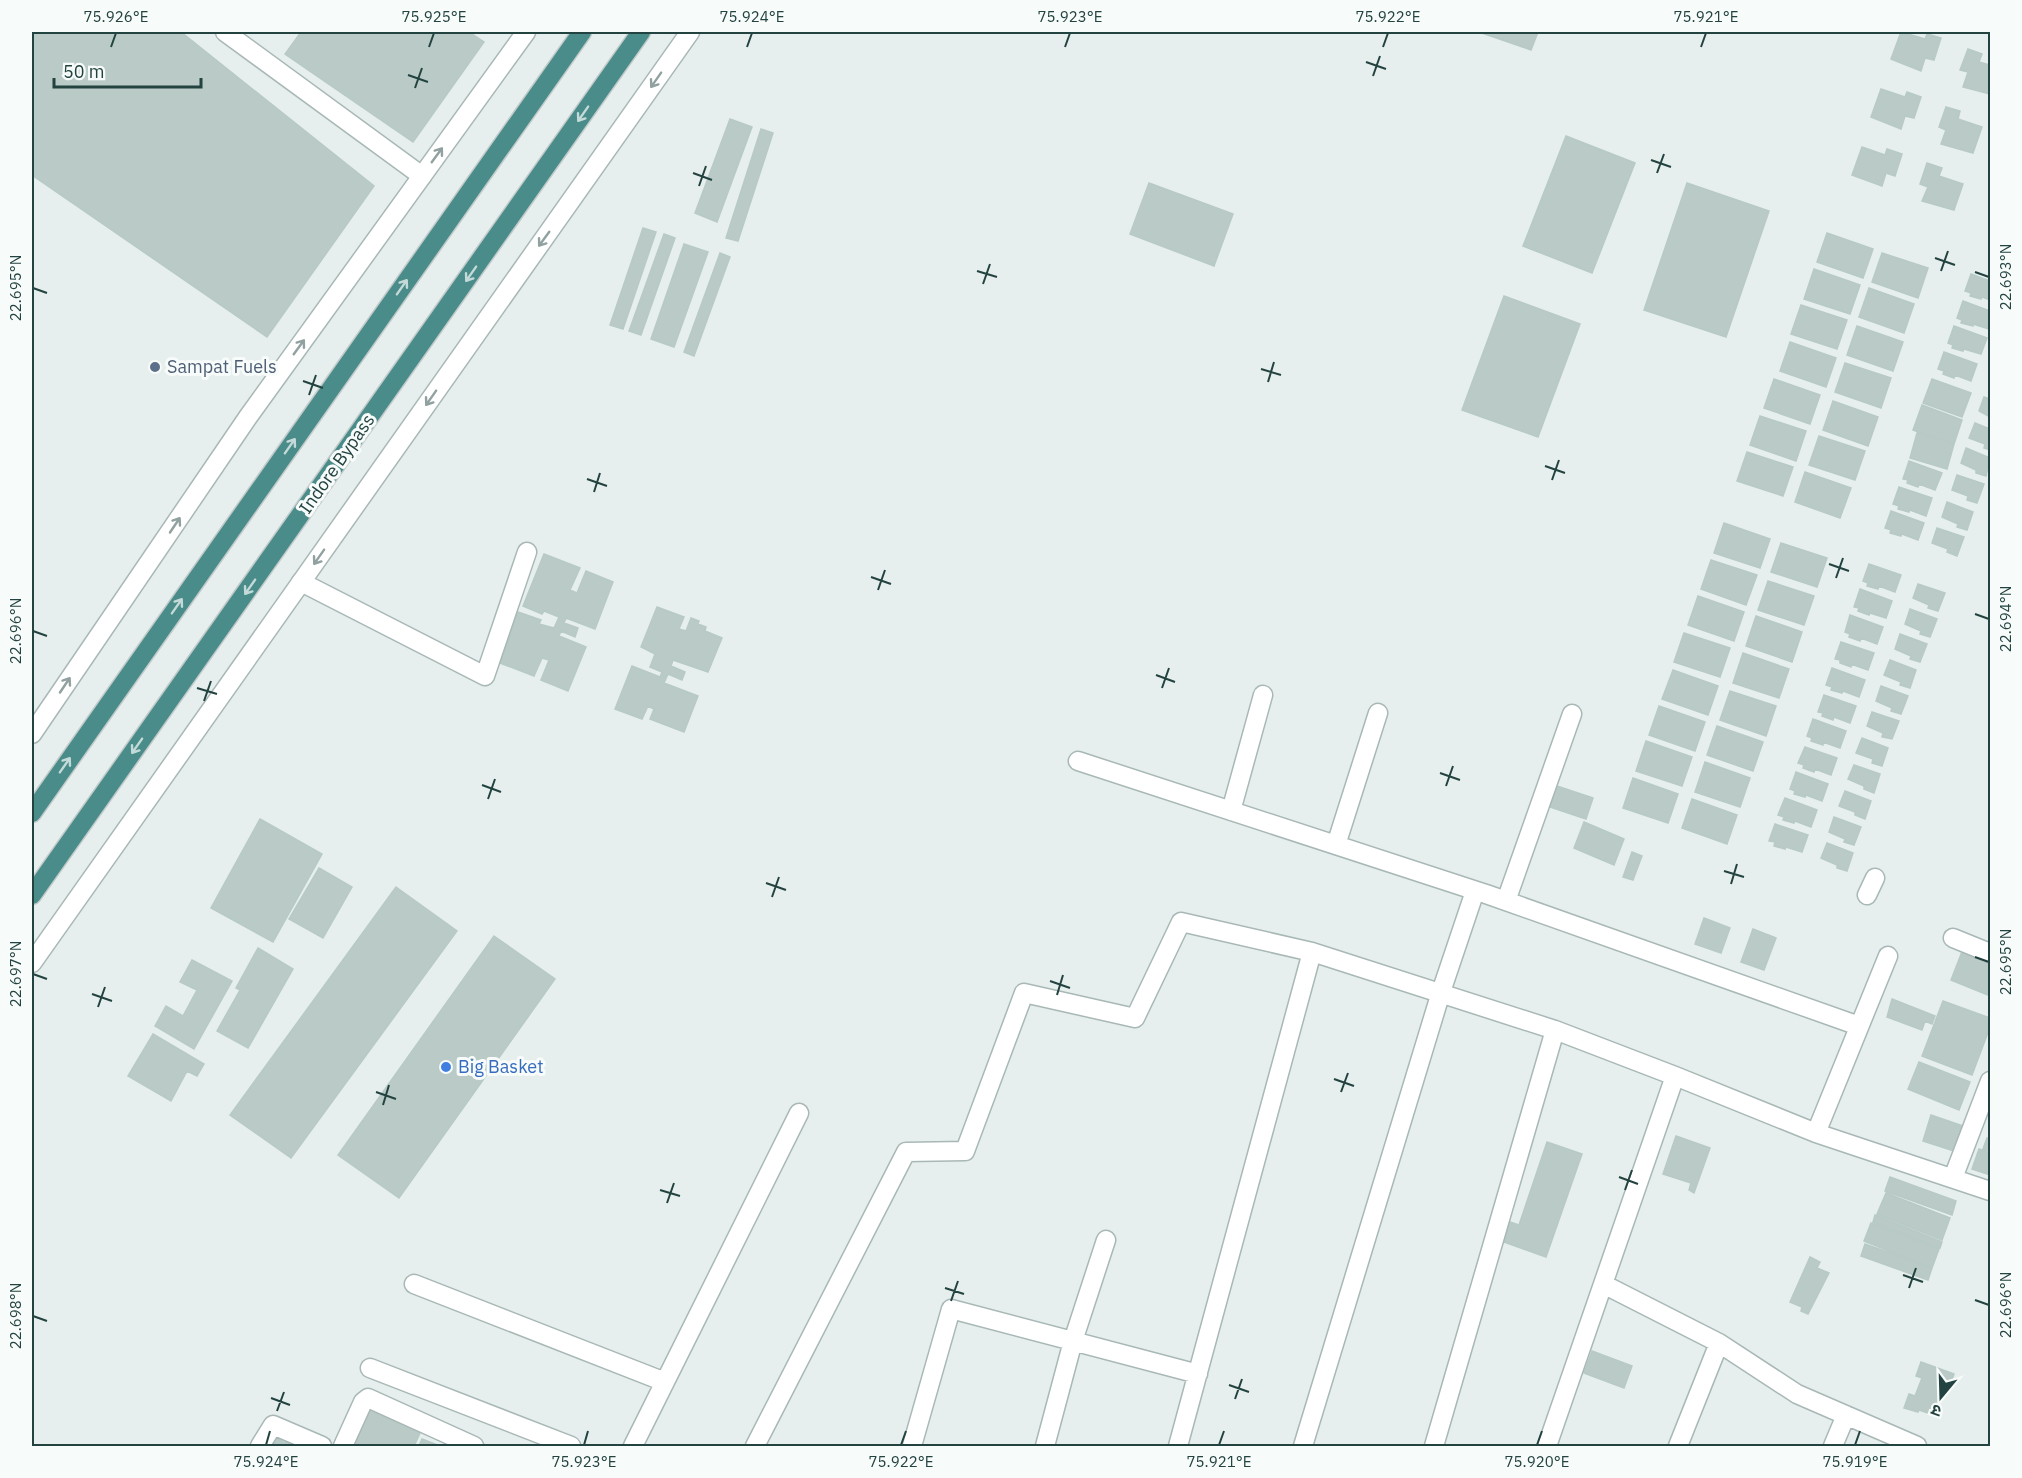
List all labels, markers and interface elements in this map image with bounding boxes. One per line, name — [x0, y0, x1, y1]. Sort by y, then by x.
text: 75.926°E — [84, 7, 148, 26]
text: 75.925°E — [402, 7, 466, 26]
text: 75.924°E — [720, 7, 784, 26]
text: 75.923°E — [1038, 7, 1102, 26]
text: 75.922°E — [1356, 7, 1420, 26]
text: 75.921°E — [1674, 7, 1738, 26]
scale bar — [54, 51, 201, 89]
text: 50 m — [63, 60, 105, 83]
one-way arrow — [650, 71, 662, 87]
one-way arrow — [577, 105, 589, 122]
one-way arrow — [431, 148, 443, 164]
one-way arrow — [538, 230, 550, 247]
text: 22.693°N — [1996, 244, 2015, 310]
text: 22.695°N — [6, 255, 25, 321]
one-way arrow — [465, 265, 477, 281]
one-way arrow — [396, 279, 408, 296]
one-way arrow — [293, 340, 305, 356]
place label: Sampat Fuels — [167, 355, 277, 378]
marker: Sampat Fuels — [148, 360, 162, 374]
one-way arrow — [425, 389, 437, 406]
street label: Indore Bypass — [294, 409, 379, 518]
one-way arrow — [284, 439, 296, 455]
one-way arrow — [169, 517, 181, 533]
one-way arrow — [313, 549, 325, 565]
one-way arrow — [244, 579, 256, 595]
text: 22.694°N — [1996, 586, 2015, 652]
text: 22.696°N — [6, 598, 25, 664]
one-way arrow — [171, 598, 183, 614]
one-way arrow — [59, 678, 71, 694]
one-way arrow — [131, 738, 143, 754]
one-way arrow — [59, 758, 71, 774]
text: 22.695°N — [1996, 929, 2015, 995]
text: 22.697°N — [6, 941, 25, 1007]
place label: Big Basket — [458, 1055, 544, 1078]
marker: Big Basket — [439, 1060, 453, 1074]
text: 22.696°N — [1996, 1272, 2015, 1338]
text: 22.698°N — [6, 1283, 25, 1349]
north arrow — [1911, 1367, 1971, 1427]
text: उ — [1928, 1400, 1944, 1422]
text: 75.924°E — [234, 1452, 298, 1471]
text: 75.923°E — [552, 1452, 616, 1471]
text: 75.922°E — [869, 1452, 933, 1471]
text: 75.921°E — [1187, 1452, 1251, 1471]
text: 75.920°E — [1505, 1452, 1569, 1471]
text: 75.919°E — [1823, 1452, 1887, 1471]

